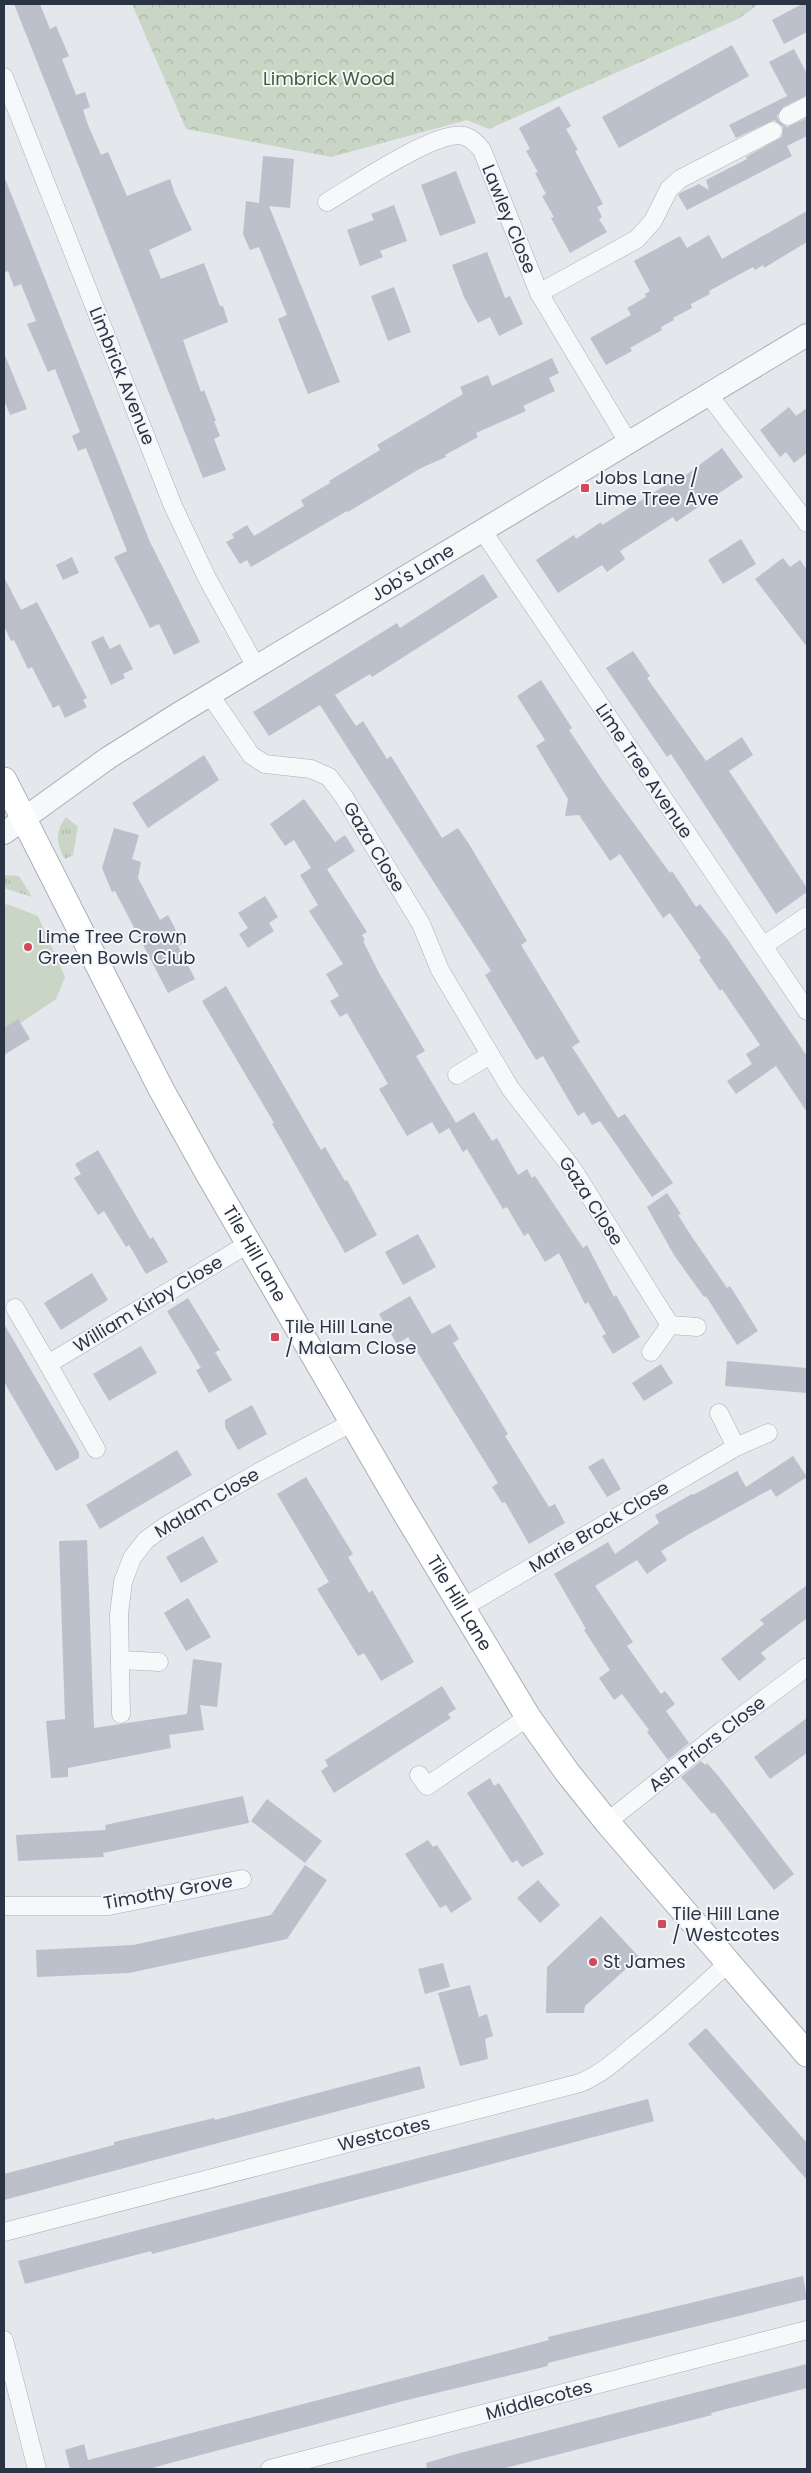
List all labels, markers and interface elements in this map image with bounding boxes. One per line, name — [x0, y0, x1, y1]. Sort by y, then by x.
park label: Limbrick Wood — [263, 66, 395, 91]
street label: Lawley Close — [476, 161, 543, 277]
street label: Limbrick Avenue — [83, 303, 162, 448]
place label: Jobs Lane / Lime Tree Ave — [595, 465, 719, 511]
marker: Jobs Lane / Lime Tree Ave — [579, 482, 591, 494]
street label: Job's Lane — [366, 537, 459, 607]
street label: Lime Tree Avenue — [590, 698, 699, 843]
street label: Gaza Close — [338, 797, 411, 897]
place label: Lime Tree Crown Green Bowls Club — [38, 924, 195, 970]
marker: Lime Tree Crown Green Bowls Club — [22, 941, 34, 953]
street label: Gaza Close — [553, 1151, 630, 1250]
street label: Tile Hill Lane — [217, 1201, 293, 1306]
street label: William Kirby Close — [68, 1249, 227, 1358]
place label: Tile Hill Lane / Malam Close — [285, 1314, 416, 1360]
marker: Tile Hill Lane / Malam Close — [269, 1331, 281, 1343]
street label: Malam Close — [150, 1461, 264, 1544]
street label: Marie Brock Close — [524, 1475, 674, 1578]
street label: Tile Hill Lane — [421, 1550, 498, 1655]
street label: Ash Priors Close — [643, 1690, 770, 1797]
street label: Timothy Grove — [101, 1868, 234, 1915]
place label: Tile Hill Lane / Westcotes — [672, 1901, 780, 1947]
marker: Tile Hill Lane / Westcotes — [656, 1918, 668, 1930]
place label: St James — [603, 1949, 686, 1974]
marker: St James — [587, 1956, 599, 1968]
street label: Westcotes — [335, 2110, 433, 2157]
street label: Middlecotes — [483, 2373, 595, 2426]

